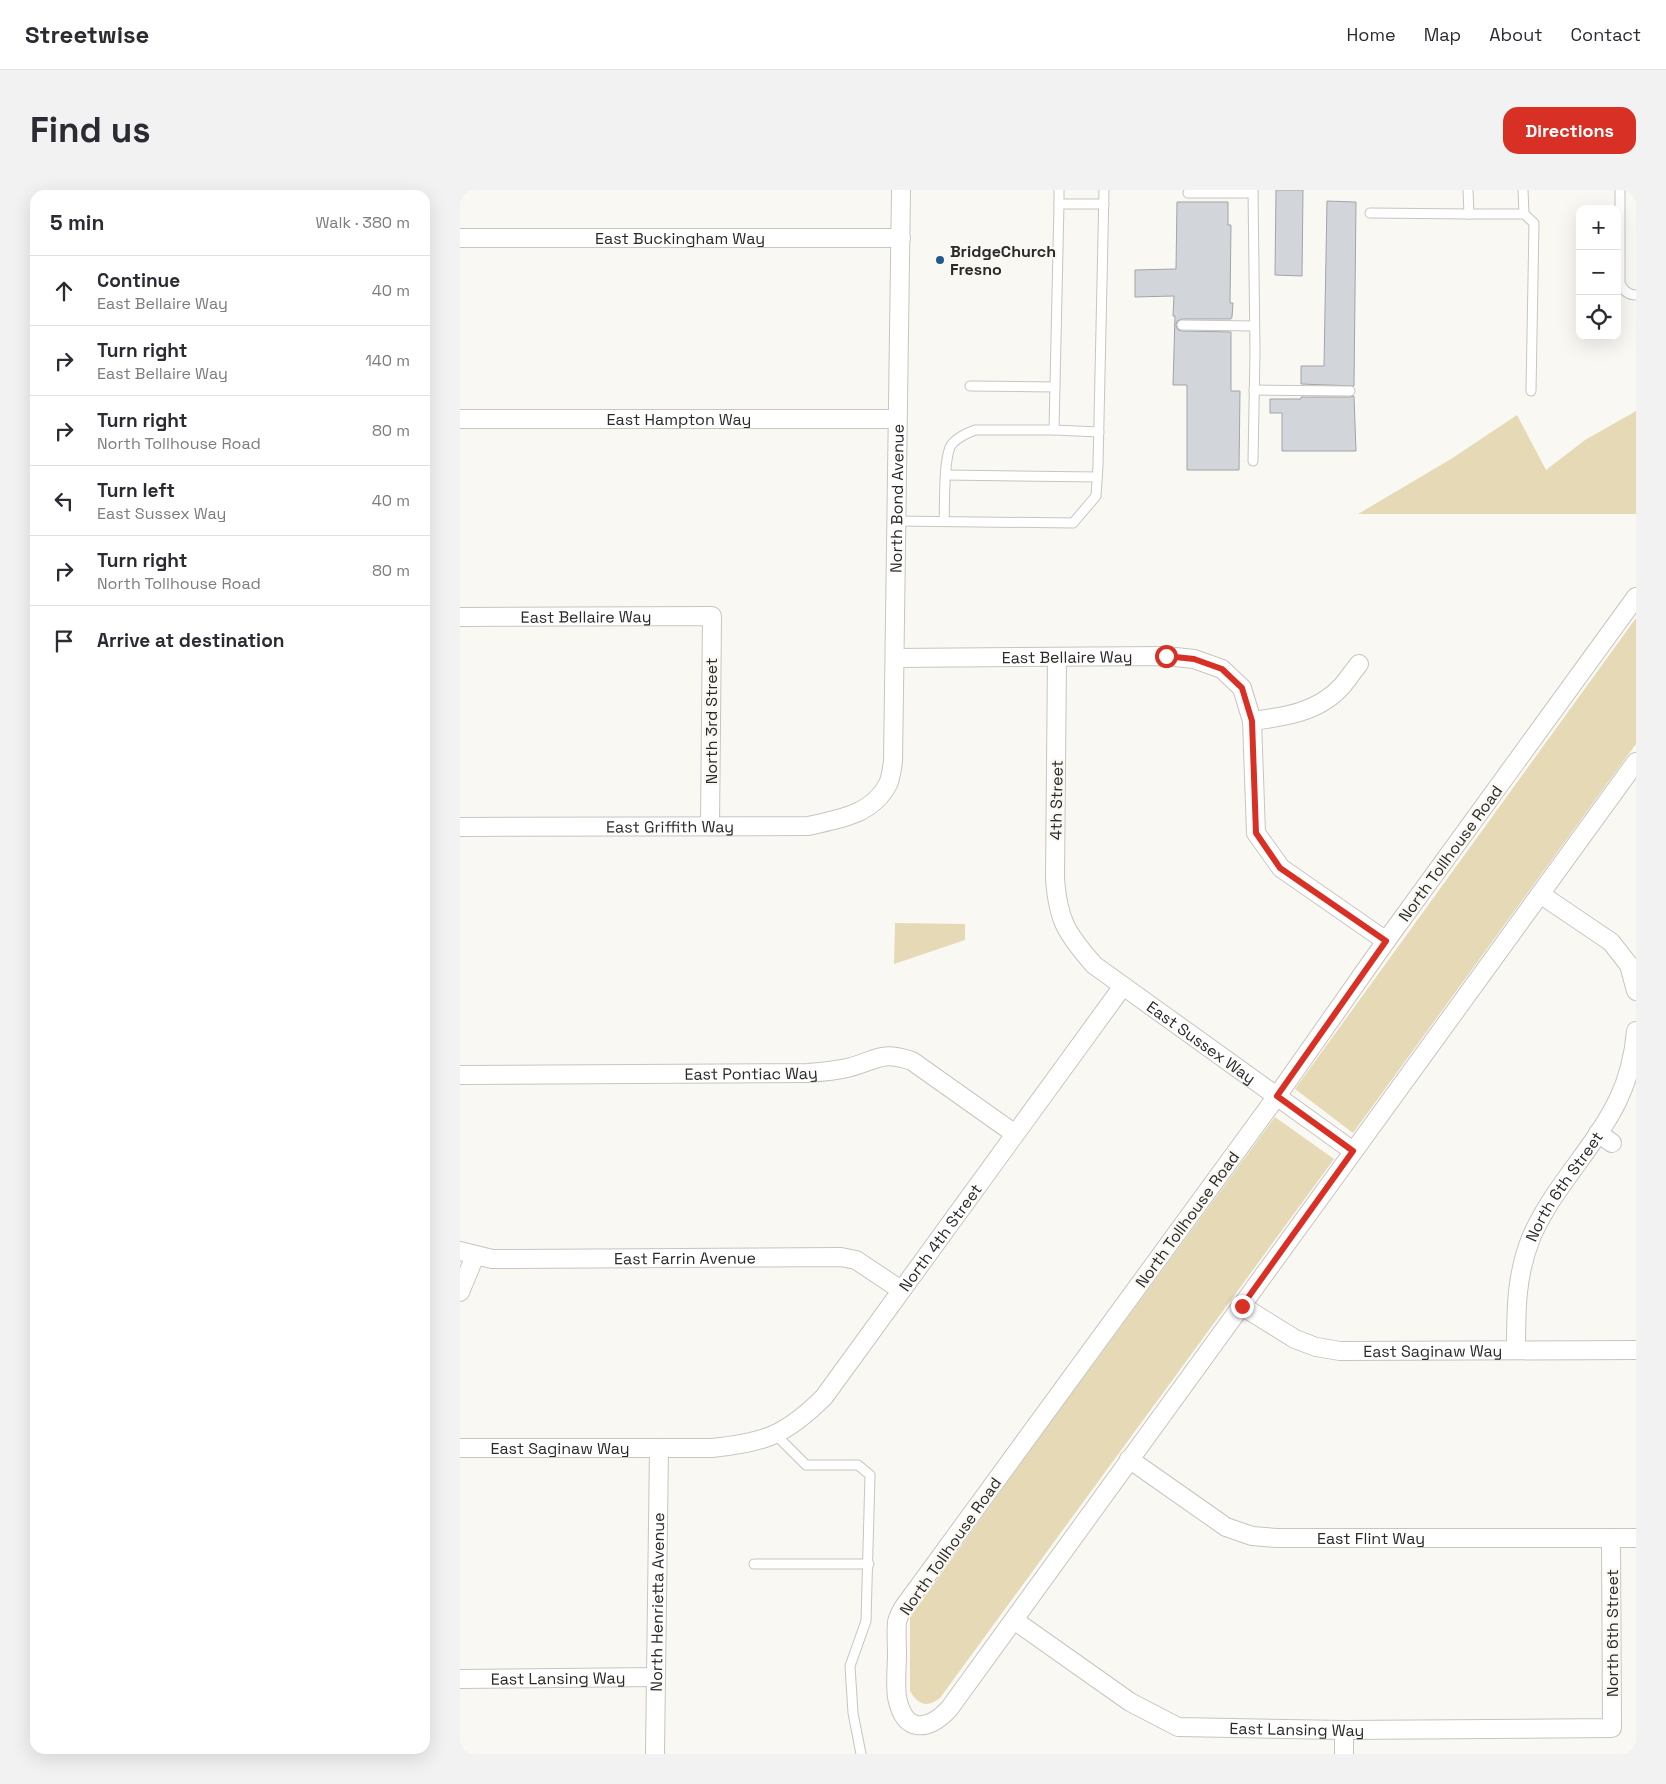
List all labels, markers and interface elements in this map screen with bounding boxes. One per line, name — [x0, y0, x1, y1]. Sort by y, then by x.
text: Streetwise — [25, 19, 149, 50]
text: Home — [1347, 23, 1396, 46]
text: Map — [1424, 23, 1461, 46]
text: About — [1489, 23, 1543, 46]
text: Contact — [1571, 23, 1641, 46]
button: Directions — [1503, 107, 1636, 154]
text: Find us — [30, 108, 151, 152]
map controls — [1576, 205, 1621, 340]
button: + — [1576, 205, 1621, 250]
text: 5 min — [50, 209, 104, 236]
text: Walk · 380 m — [315, 212, 410, 233]
street label: East Buckingham Way — [595, 228, 765, 249]
place label: BridgeChurch Fresno — [950, 241, 1056, 280]
button: − — [1576, 250, 1621, 295]
marker: BridgeChurch Fresno — [934, 254, 946, 266]
text: Continue — [97, 268, 180, 293]
icon: ahead — [50, 277, 78, 305]
text: 40 m — [372, 280, 410, 301]
text: East Bellaire Way — [97, 293, 228, 314]
button: locate — [1576, 295, 1621, 340]
text: Turn right — [97, 338, 187, 363]
icon: right — [50, 347, 78, 375]
text: 140 m — [365, 350, 410, 371]
text: East Bellaire Way — [97, 363, 228, 384]
text: Turn right — [97, 408, 187, 433]
street label: East Hampton Way — [607, 409, 751, 430]
icon: right — [50, 417, 78, 445]
text: 80 m — [372, 420, 410, 441]
street label: North Bond Avenue — [886, 424, 909, 573]
text: North Tollhouse Road — [97, 433, 261, 454]
text: Turn left — [97, 478, 175, 503]
icon: left — [50, 487, 78, 515]
text: 40 m — [372, 490, 410, 511]
text: East Sussex Way — [97, 503, 226, 524]
text: Turn right — [97, 548, 187, 573]
icon: right — [50, 557, 78, 585]
text: 80 m — [372, 560, 410, 581]
text: North Tollhouse Road — [97, 573, 261, 594]
street label: East Bellaire Way — [521, 606, 651, 628]
icon: arrive — [50, 627, 78, 655]
text: Arrive at destination — [97, 628, 285, 653]
route start — [1155, 645, 1178, 668]
street label: East Bellaire Way — [1002, 646, 1132, 668]
street label: North 3rd Street — [701, 658, 722, 784]
street label: 4th Street — [1045, 760, 1068, 840]
street label: North Tollhouse Road — [1394, 781, 1507, 926]
street label: East Griffith Way — [606, 816, 734, 838]
street label: East Sussex Way — [1142, 996, 1260, 1089]
street label: East Pontiac Way — [684, 1062, 818, 1085]
street label: North 6th Street — [1521, 1127, 1608, 1245]
street label: North Tollhouse Road — [1131, 1147, 1244, 1292]
street label: North 4th Street — [894, 1180, 987, 1296]
street label: East Farrin Avenue — [614, 1247, 756, 1269]
route end — [1231, 1295, 1254, 1318]
street label: East Saginaw Way — [1363, 1340, 1502, 1362]
street label: East Saginaw Way — [490, 1438, 630, 1459]
street label: North Tollhouse Road — [895, 1473, 1006, 1619]
street label: North Henrietta Avenue — [646, 1512, 669, 1692]
street label: East Flint Way — [1317, 1528, 1425, 1549]
street label: North 6th Street — [1602, 1569, 1623, 1697]
street label: East Lansing Way — [491, 1667, 625, 1690]
street label: East Lansing Way — [1229, 1718, 1364, 1741]

